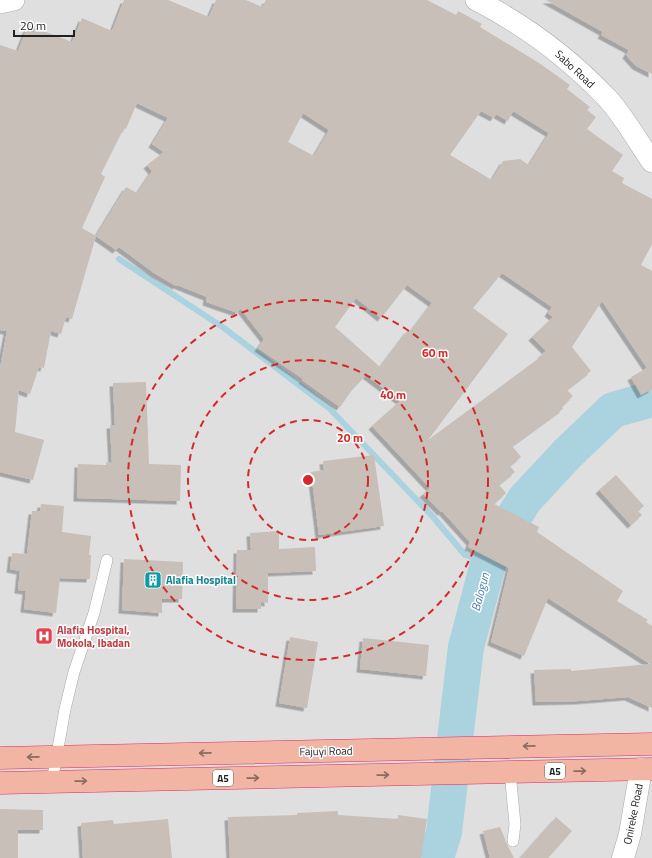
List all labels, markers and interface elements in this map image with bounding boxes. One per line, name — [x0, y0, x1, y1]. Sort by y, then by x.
scale bar — [14, 12, 74, 38]
text: 20 m — [20, 16, 46, 35]
street label: Sabo Road — [552, 46, 599, 92]
text: 60 m — [422, 343, 448, 362]
text: 40 m — [380, 385, 406, 404]
text: 20 m — [337, 428, 363, 447]
centre of rings — [301, 473, 315, 487]
building icon: Alafia Hospital — [143, 570, 163, 590]
water label: Balogun — [466, 570, 494, 613]
place label: Alafia Hospital — [166, 572, 236, 588]
place label: Alafia Hospital, Mokola, Ibadan — [57, 622, 130, 651]
hospital icon: Alafia Hospital, Mokola, Ibadan — [34, 626, 54, 646]
one-way arrow — [523, 742, 536, 750]
street label: Fajuyi Road — [299, 743, 353, 759]
one-way arrow — [199, 750, 212, 757]
one-way arrow — [27, 753, 40, 761]
road number: A5 — [545, 763, 565, 779]
one-way arrow — [573, 767, 586, 774]
road number: A5 — [213, 770, 233, 786]
one-way arrow — [376, 771, 389, 779]
one-way arrow — [246, 774, 259, 782]
one-way arrow — [74, 778, 87, 785]
street label: Onireke Road — [619, 782, 647, 846]

